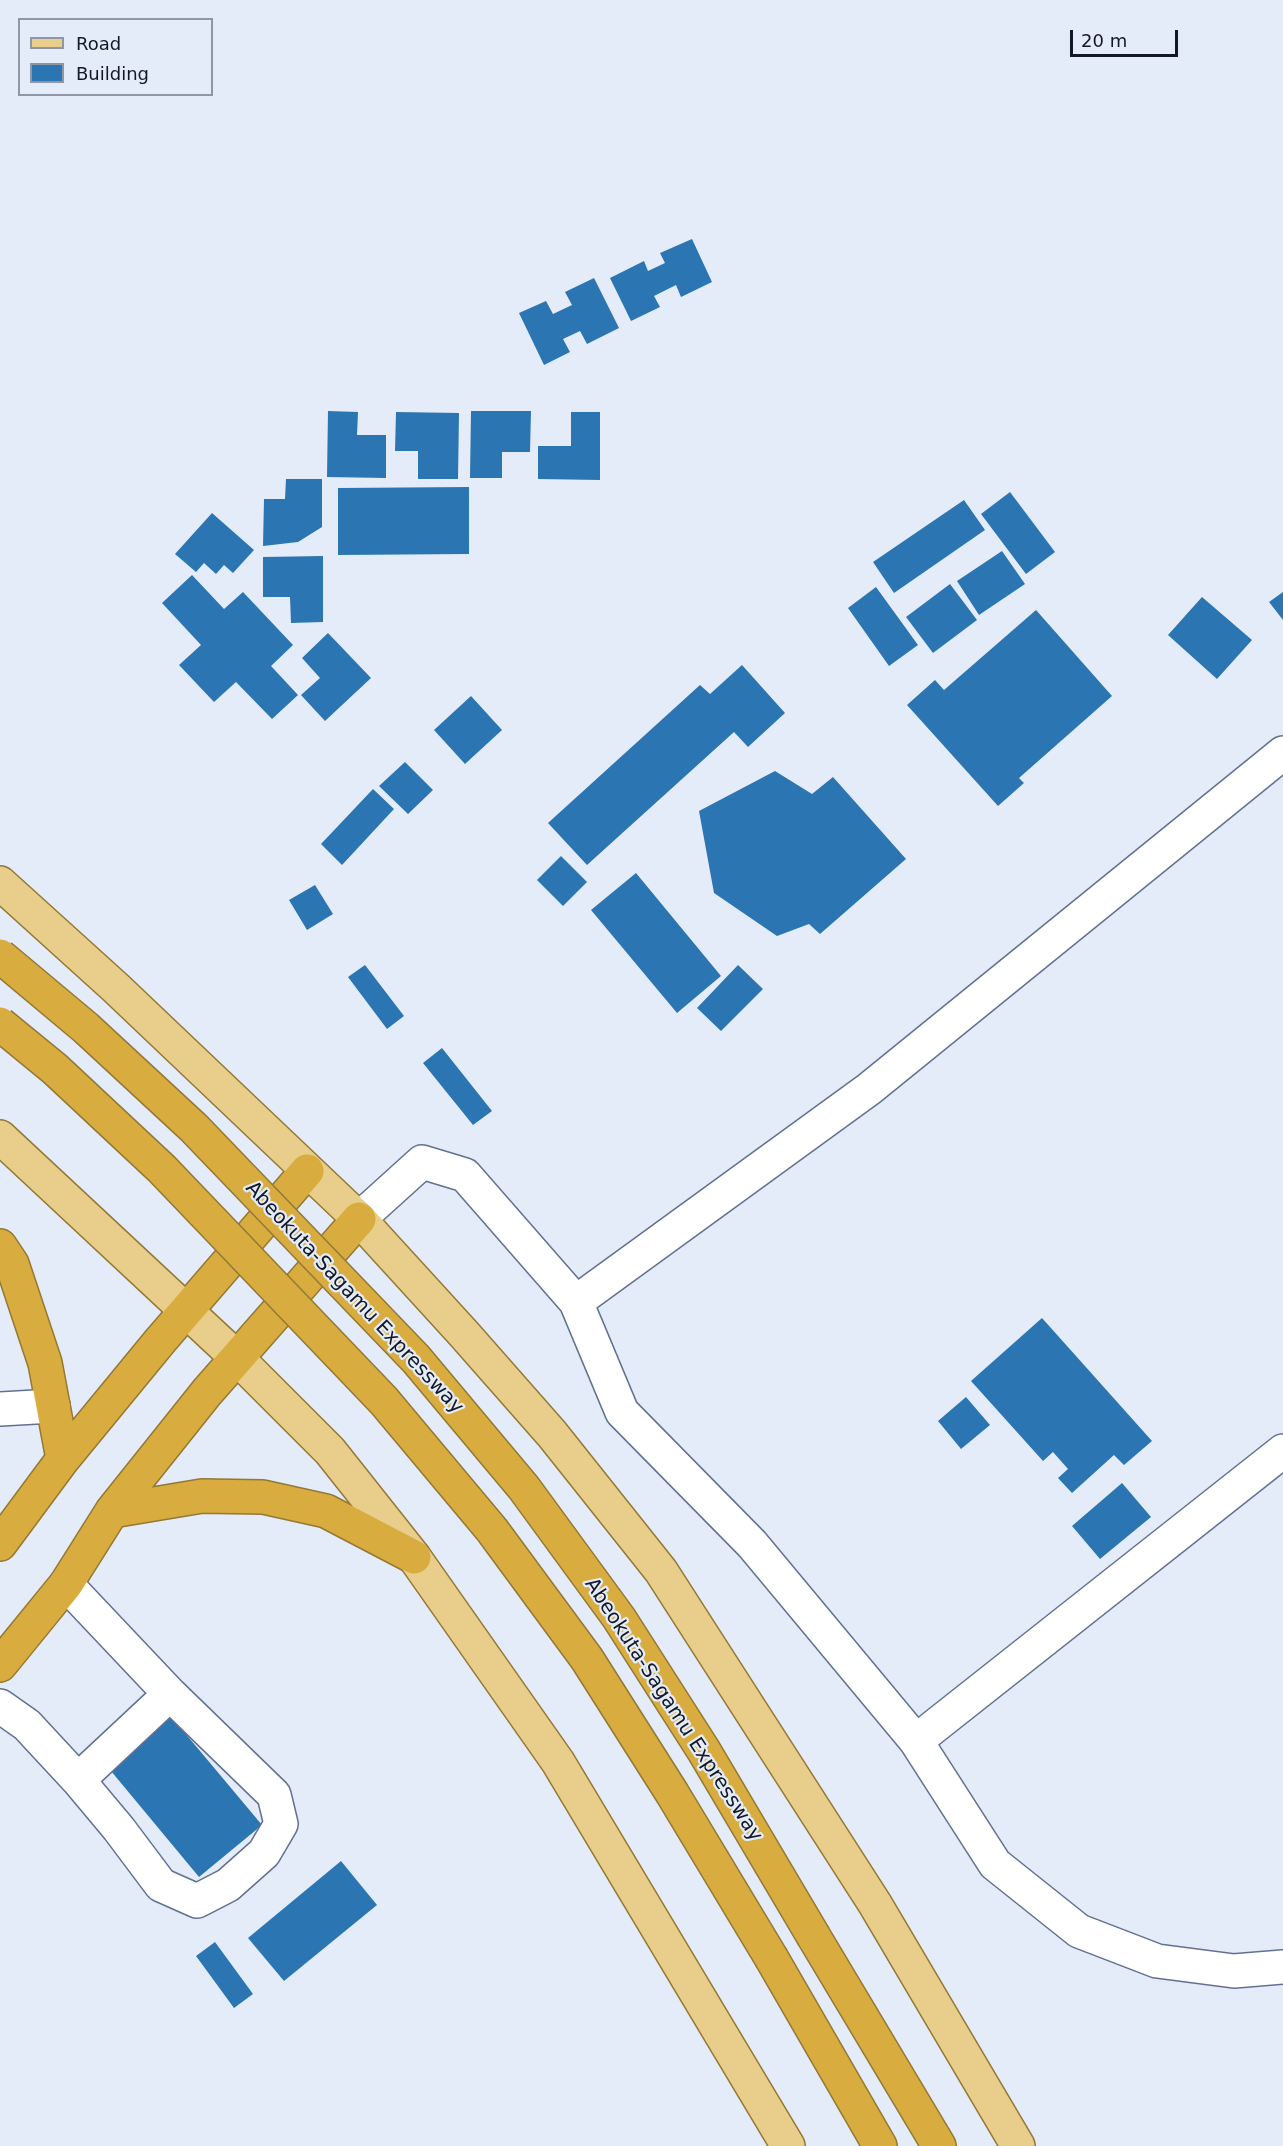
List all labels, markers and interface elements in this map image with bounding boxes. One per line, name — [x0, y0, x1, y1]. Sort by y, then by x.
legend — [18, 18, 213, 96]
scale bar — [1073, 18, 1181, 56]
text: 20 m — [1081, 30, 1127, 51]
text: Road — [76, 33, 121, 54]
text: Building — [76, 63, 149, 84]
street label: Abeokuta-Sagamu Expressway — [240, 1177, 468, 1419]
street label: Abeokuta-Sagamu Expressway — [579, 1574, 767, 1846]

